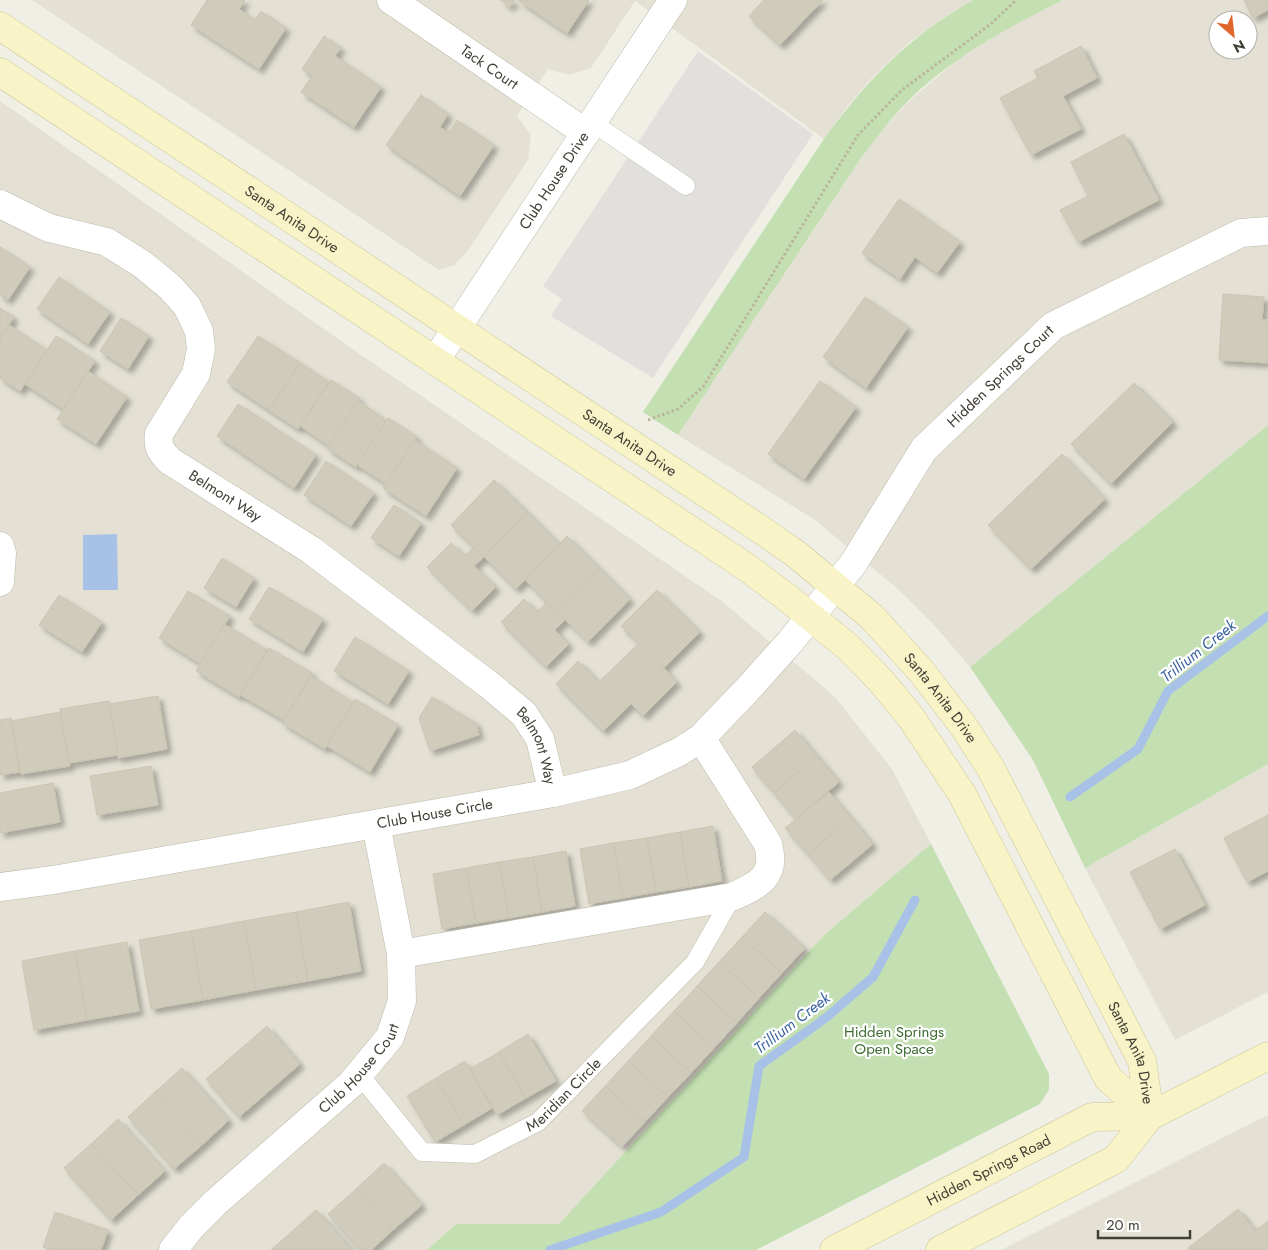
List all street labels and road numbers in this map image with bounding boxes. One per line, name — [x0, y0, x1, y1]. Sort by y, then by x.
street label: Tack Court — [456, 39, 523, 95]
street label: Club House Drive — [514, 127, 594, 234]
street label: Santa Anita Drive — [240, 180, 344, 259]
street label: Hidden Springs Court — [942, 320, 1059, 433]
street label: Santa Anita Drive — [578, 403, 681, 482]
street label: Belmont Way — [184, 464, 266, 527]
street label: Santa Anita Drive — [898, 648, 983, 748]
street label: Belmont Way — [512, 701, 562, 787]
street label: Club House Circle — [375, 793, 495, 834]
street label: Santa Anita Drive — [1102, 998, 1159, 1106]
street label: Club House Court — [313, 1020, 405, 1119]
street label: Meridian Circle — [522, 1053, 606, 1137]
street label: Hidden Springs Road — [923, 1129, 1055, 1211]

